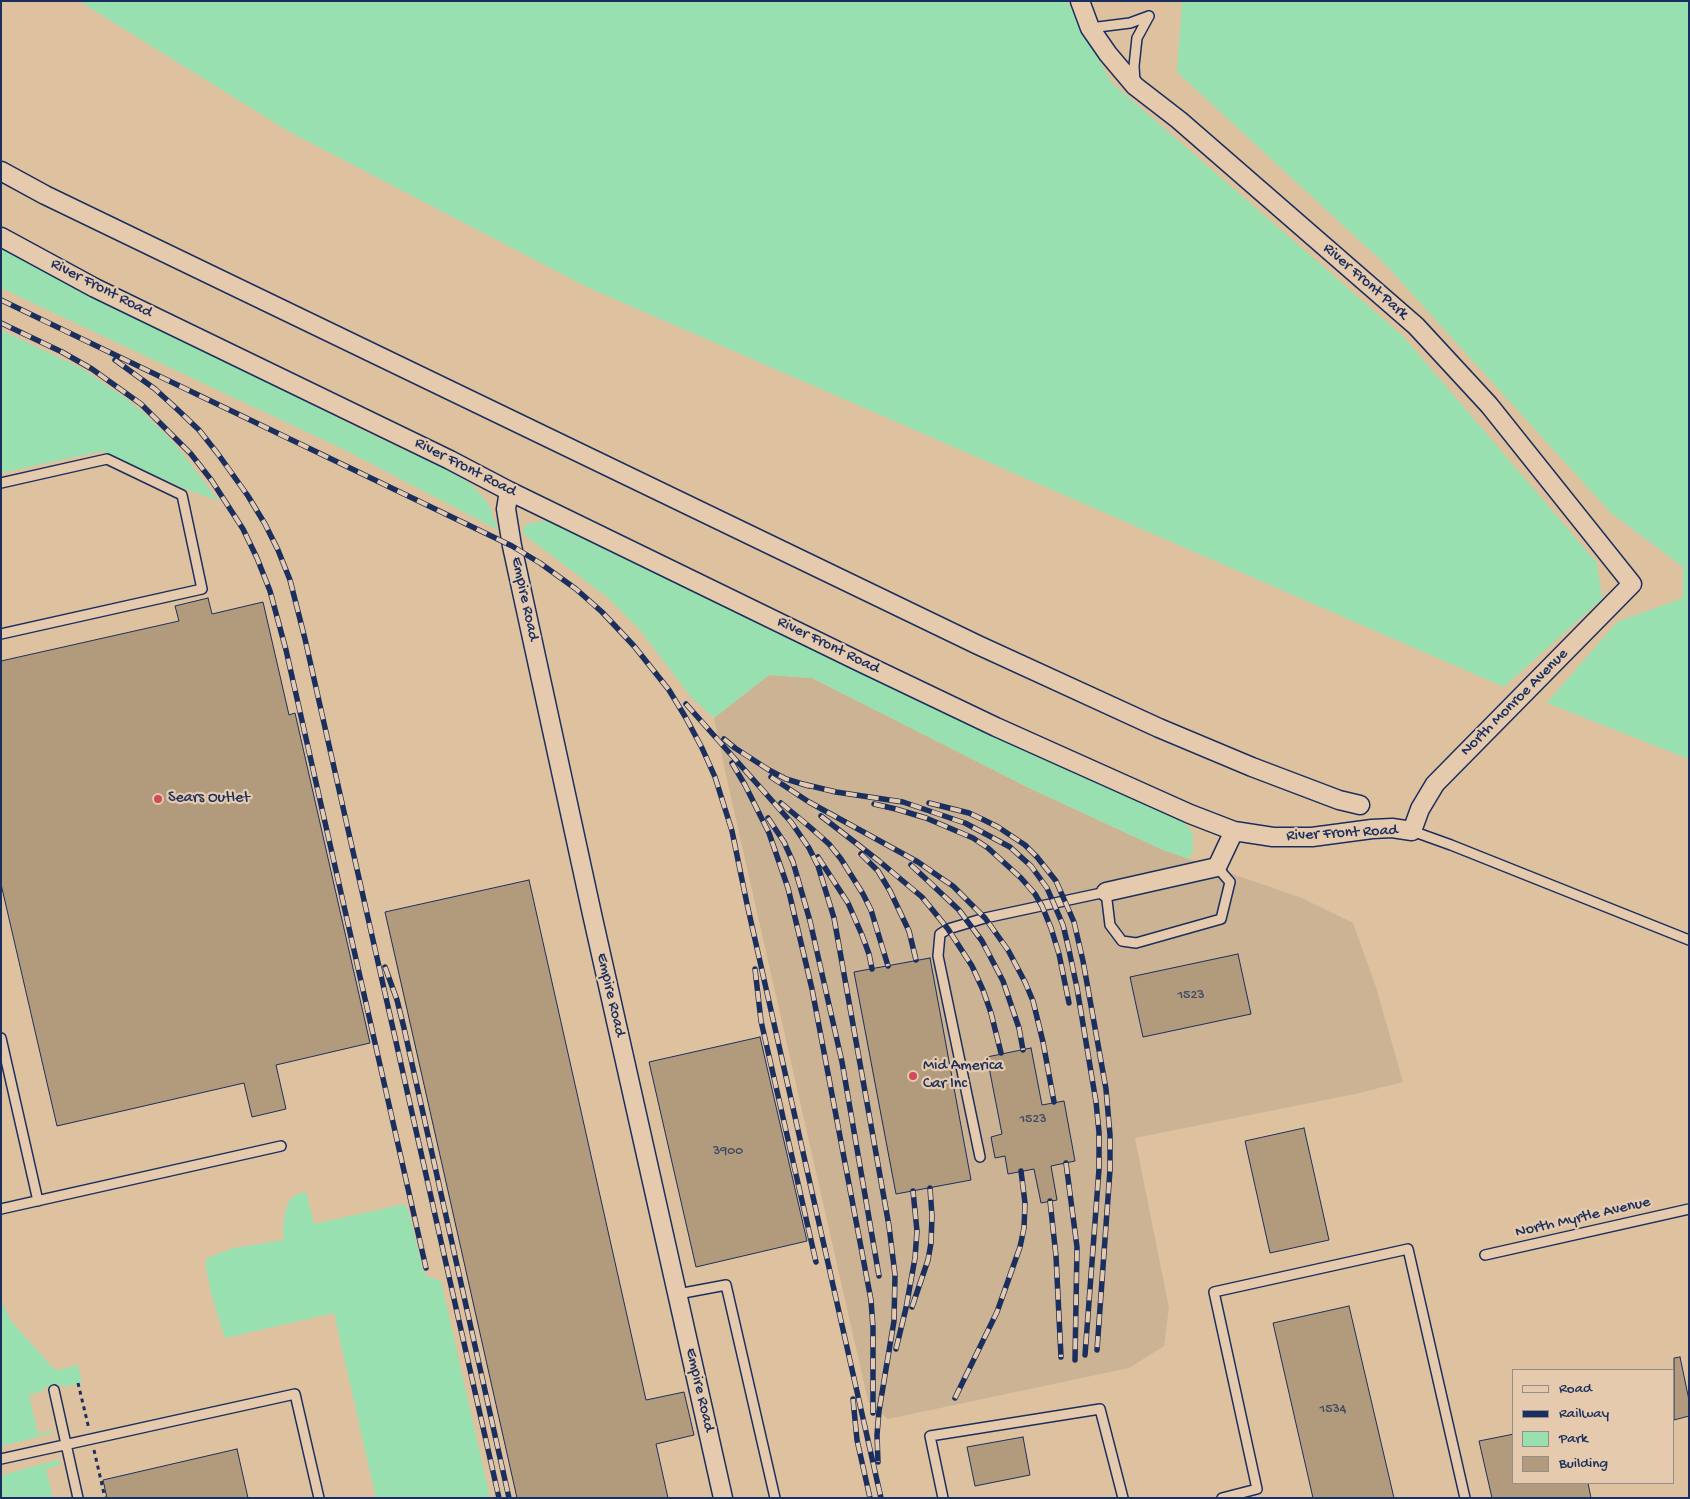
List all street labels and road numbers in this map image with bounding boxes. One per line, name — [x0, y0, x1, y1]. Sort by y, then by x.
street label: River Front Park — [1318, 240, 1412, 324]
street label: River Front Road — [47, 255, 155, 323]
street label: River Front Road — [411, 434, 519, 502]
street label: Empire Road — [506, 555, 542, 643]
street label: River Front Road — [774, 613, 882, 679]
street label: North Monroe Avenue — [1457, 645, 1573, 761]
street label: River Front Road — [1286, 821, 1398, 847]
street label: Empire Road — [591, 951, 629, 1039]
street label: North Myrtle Avenue — [1514, 1193, 1652, 1243]
street label: Empire Road — [680, 1346, 718, 1434]

